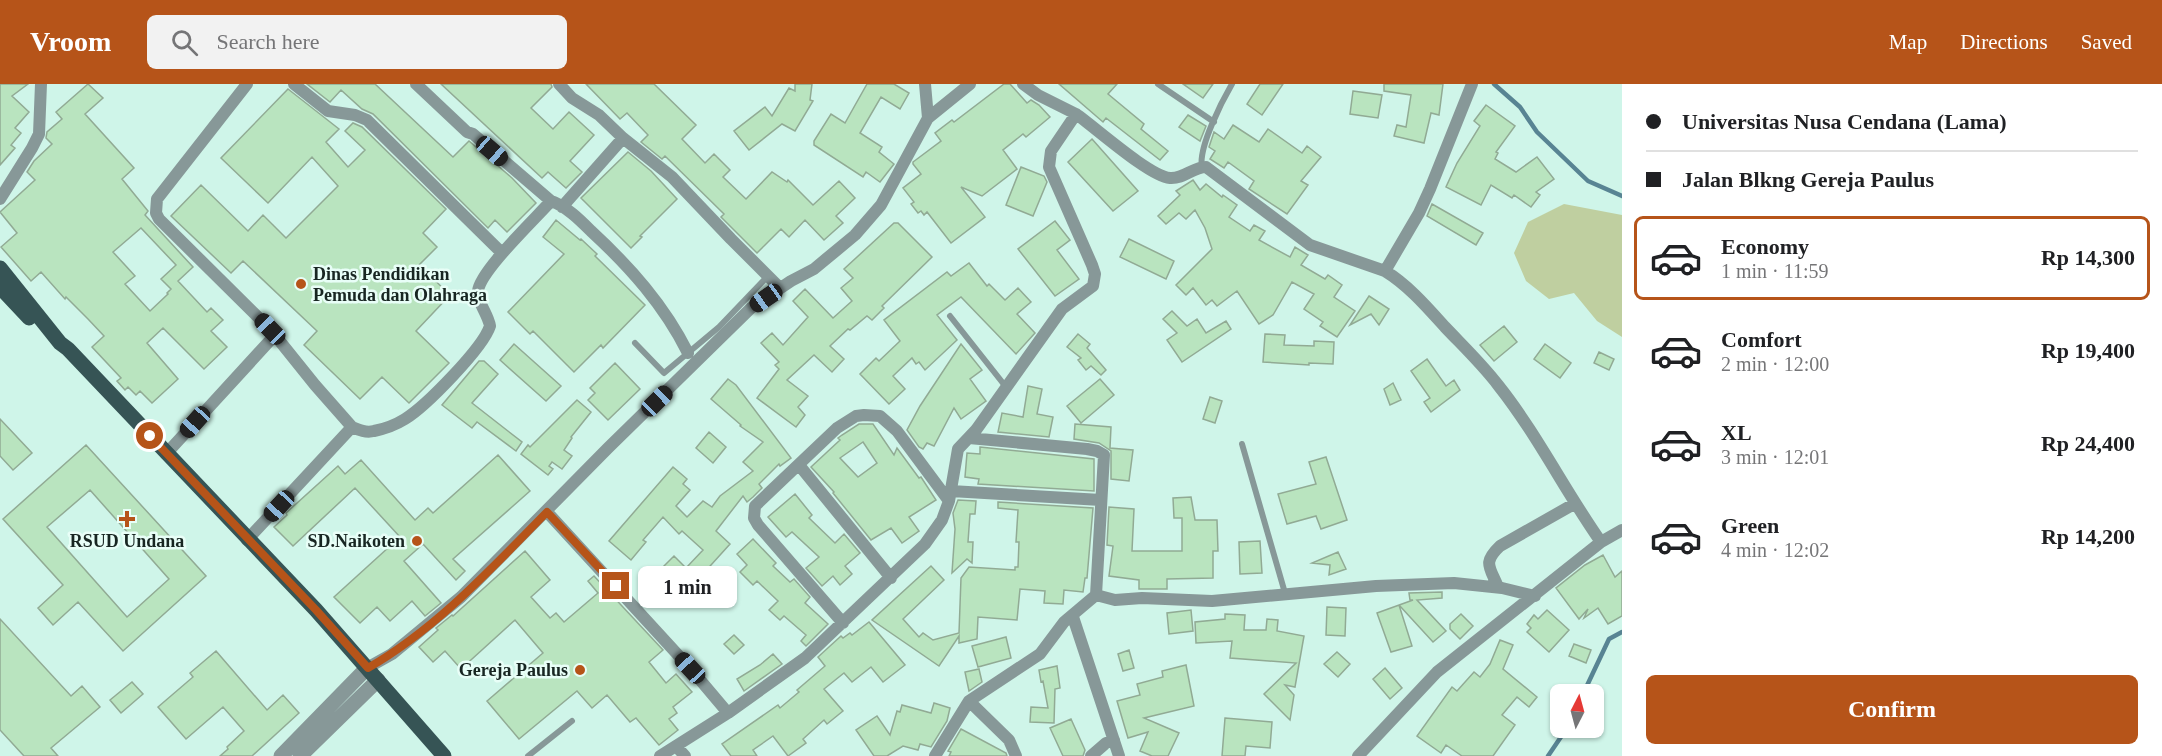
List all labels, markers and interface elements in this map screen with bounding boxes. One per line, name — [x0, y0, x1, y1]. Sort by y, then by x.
search box — [147, 15, 567, 69]
text: Vroom — [30, 26, 111, 57]
icon: search — [168, 26, 201, 59]
text: Search here — [216, 29, 320, 54]
text: Map — [1889, 30, 1927, 54]
text: Directions — [1960, 30, 2048, 54]
text: Saved — [2081, 30, 2132, 54]
text: Universitas Nusa Cendana (Lama) — [1682, 109, 2007, 134]
car — [473, 132, 511, 170]
text: Jalan Blkng Gereja Paulus — [1682, 167, 1934, 192]
icon: car — [1649, 231, 1703, 285]
text: Economy — [1721, 234, 1809, 259]
text: Rp 14,300 — [2041, 245, 2135, 270]
text: 1 min · 11:59 — [1721, 260, 1829, 282]
place label: Dinas Pendidikan Pemuda dan Olahraga — [313, 264, 487, 305]
marker: Dinas Pendidikan Pemuda dan Olahraga — [294, 277, 308, 291]
car — [746, 280, 786, 316]
car — [251, 310, 289, 348]
icon: car — [1649, 324, 1703, 378]
text: Comfort — [1721, 327, 1802, 352]
text: Rp 19,400 — [2041, 338, 2135, 363]
text: 2 min · 12:00 — [1721, 353, 1829, 375]
car — [638, 382, 676, 420]
car — [176, 403, 214, 441]
icon: car — [1649, 417, 1703, 471]
text: XL — [1721, 420, 1752, 445]
route start — [136, 422, 163, 449]
text: Rp 24,400 — [2041, 431, 2135, 456]
text: 3 min · 12:01 — [1721, 446, 1829, 468]
car — [260, 487, 298, 525]
marker: RSUD Undana — [118, 510, 136, 528]
icon: car — [1649, 510, 1703, 564]
text: Green — [1721, 513, 1779, 538]
text: Rp 14,200 — [2041, 524, 2135, 549]
place label: RSUD Undana — [70, 531, 184, 551]
place label: SD.Naikoten — [307, 531, 405, 551]
marker: SD.Naikoten — [410, 534, 424, 548]
text: 4 min · 12:02 — [1721, 539, 1829, 561]
callout: 1 min — [637, 565, 736, 607]
route end — [602, 572, 629, 599]
text: 1 min — [663, 576, 712, 598]
car — [671, 649, 709, 687]
place label: Gereja Paulus — [459, 660, 568, 680]
marker: Gereja Paulus — [573, 663, 587, 677]
button: Confirm — [1646, 675, 2138, 744]
north arrow — [1550, 684, 1604, 738]
map controls — [1550, 684, 1604, 738]

